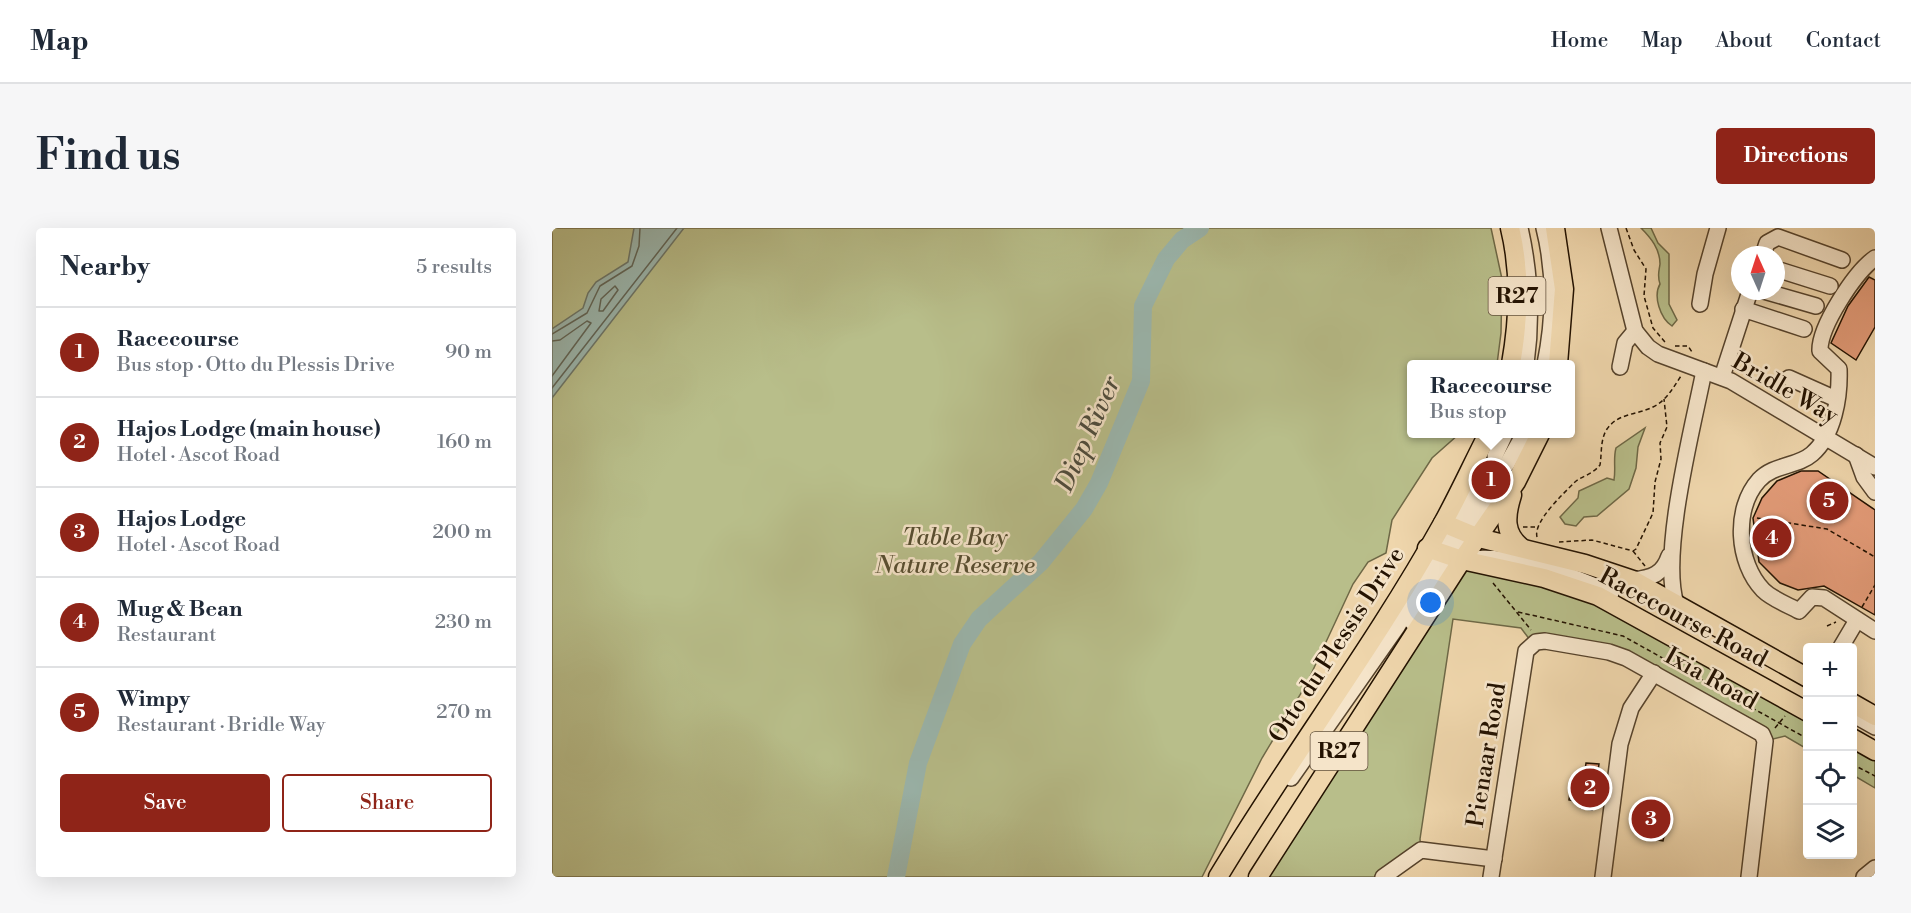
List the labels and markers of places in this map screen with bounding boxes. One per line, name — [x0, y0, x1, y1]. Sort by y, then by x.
pin: 1 — [1472, 458, 1510, 502]
pin: 5 — [1810, 478, 1848, 524]
pin: 4 — [1752, 516, 1792, 560]
pin: 2 — [1570, 766, 1610, 810]
pin: 3 — [1632, 796, 1670, 842]

